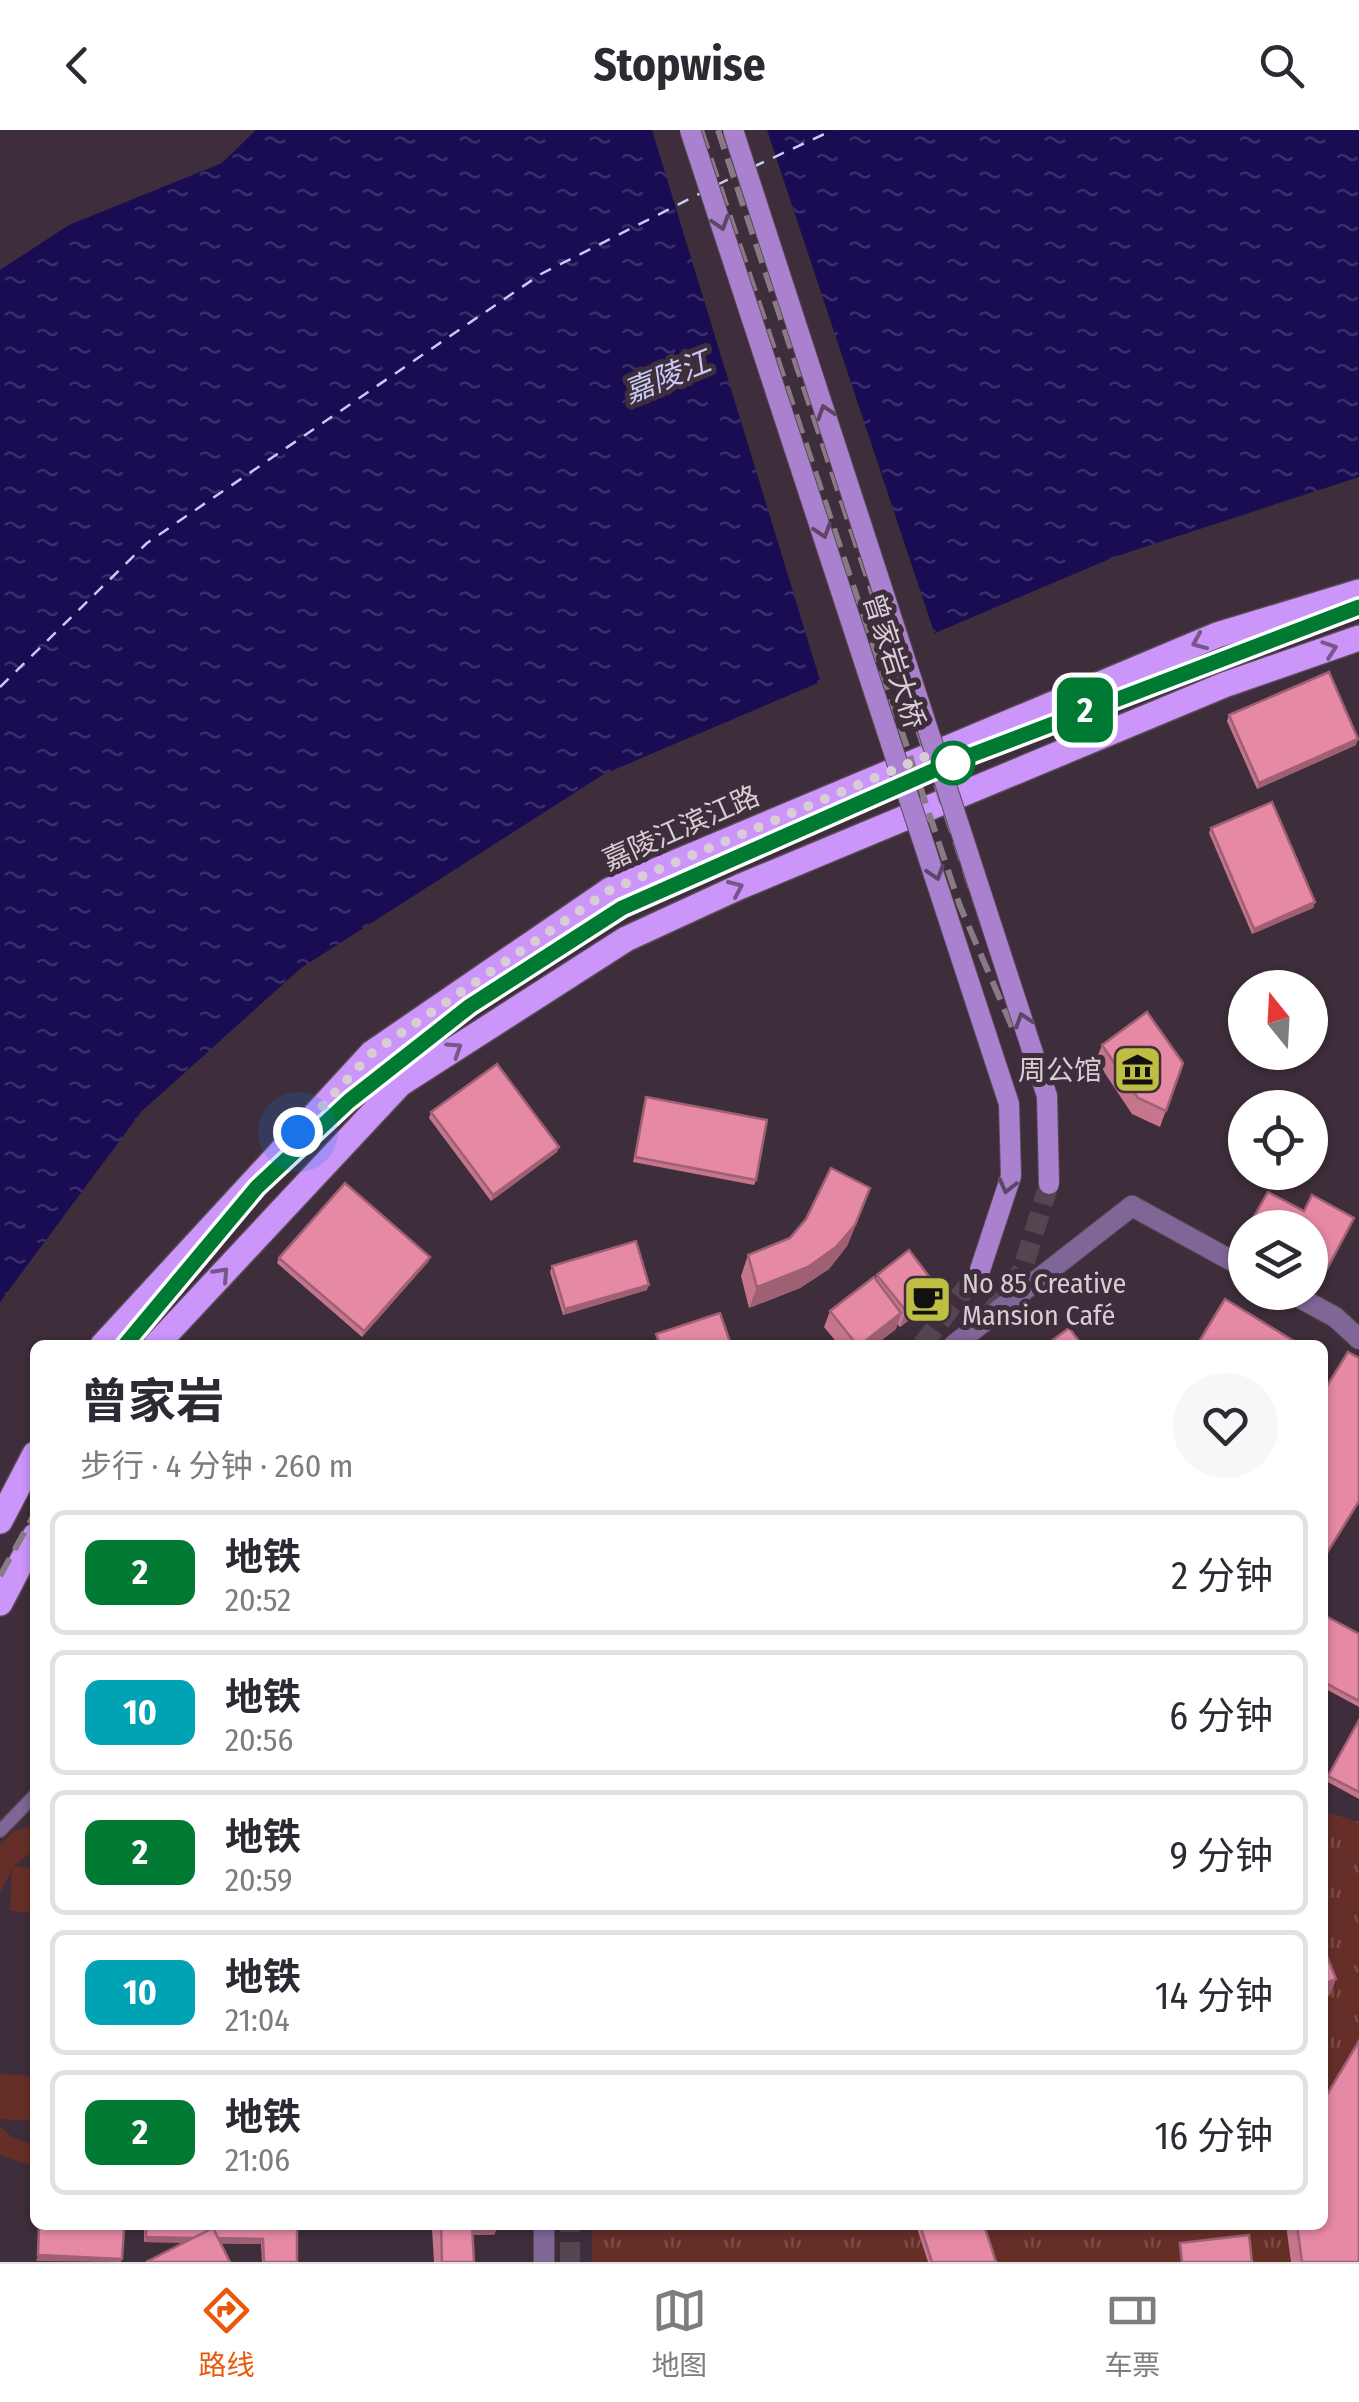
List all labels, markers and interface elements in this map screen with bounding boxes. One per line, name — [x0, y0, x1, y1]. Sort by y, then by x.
icon: back — [50, 38, 105, 93]
text: Stopwise — [594, 38, 765, 92]
icon: search — [1254, 38, 1309, 93]
one-way arrow — [709, 213, 729, 230]
water label: 嘉陵江 — [619, 342, 718, 411]
one-way arrow — [816, 404, 836, 421]
one-way arrow — [811, 522, 831, 539]
street label: 曾家岩大桥 — [857, 589, 931, 733]
one-way arrow — [1191, 630, 1209, 650]
one-way arrow — [1320, 640, 1337, 660]
line badge: 2 — [1052, 678, 1118, 742]
text: 2 — [1077, 689, 1093, 731]
unlabelled marker — [932, 742, 974, 784]
street label: 嘉陵江滨江路 — [598, 779, 764, 877]
one-way arrow — [924, 864, 944, 881]
one-way arrow — [726, 880, 744, 900]
north arrow — [1228, 970, 1328, 1070]
map controls — [1228, 970, 1328, 1310]
one-way arrow — [1014, 1013, 1035, 1030]
one-way arrow — [444, 1042, 462, 1061]
museum icon: 周公馆 — [1111, 1044, 1163, 1096]
place label: 周公馆 — [1018, 1054, 1102, 1087]
button: locate — [1228, 1090, 1328, 1190]
your location — [273, 1107, 323, 1157]
one-way arrow — [997, 1177, 1018, 1194]
button: layers — [1228, 1210, 1328, 1310]
one-way arrow — [210, 1267, 228, 1286]
place label: No 85 Creative Mansion Café — [962, 1267, 1126, 1332]
cafe icon: No 85 Creative Mansion Café — [901, 1273, 953, 1325]
text: 曾家岩 — [80, 1373, 224, 1431]
button: heart — [1173, 1373, 1278, 1478]
text: 步行 · 4 分钟 · 260 m — [80, 1447, 353, 1485]
text: 地铁 — [225, 1534, 301, 1580]
text: 2 — [132, 1551, 148, 1593]
text: 2 分钟 — [1171, 1553, 1273, 1599]
text: 20:52 — [225, 1581, 291, 1619]
text: 地铁 — [225, 1674, 301, 1720]
text: 10 — [123, 1691, 157, 1733]
text: 6 分钟 — [1169, 1693, 1273, 1739]
text: 20:56 — [225, 1721, 293, 1759]
text: 地铁 — [225, 1814, 301, 1860]
text: 2 — [132, 1831, 148, 1873]
text: 9 分钟 — [1170, 1833, 1273, 1879]
text: 20:59 — [225, 1861, 292, 1899]
text: 地铁 — [225, 1954, 301, 2000]
text: 10 — [123, 1971, 157, 2013]
text: 14 分钟 — [1155, 1973, 1273, 2019]
text: 21:04 — [225, 2001, 290, 2039]
text: 地铁 — [225, 2094, 301, 2140]
text: 2 — [132, 2111, 148, 2153]
text: 16 分钟 — [1154, 2113, 1273, 2159]
text: 21:06 — [225, 2141, 290, 2179]
tab: 路线 — [198, 2283, 255, 2383]
tab: 地图 — [651, 2283, 708, 2383]
tab: 车票 — [1104, 2283, 1161, 2383]

